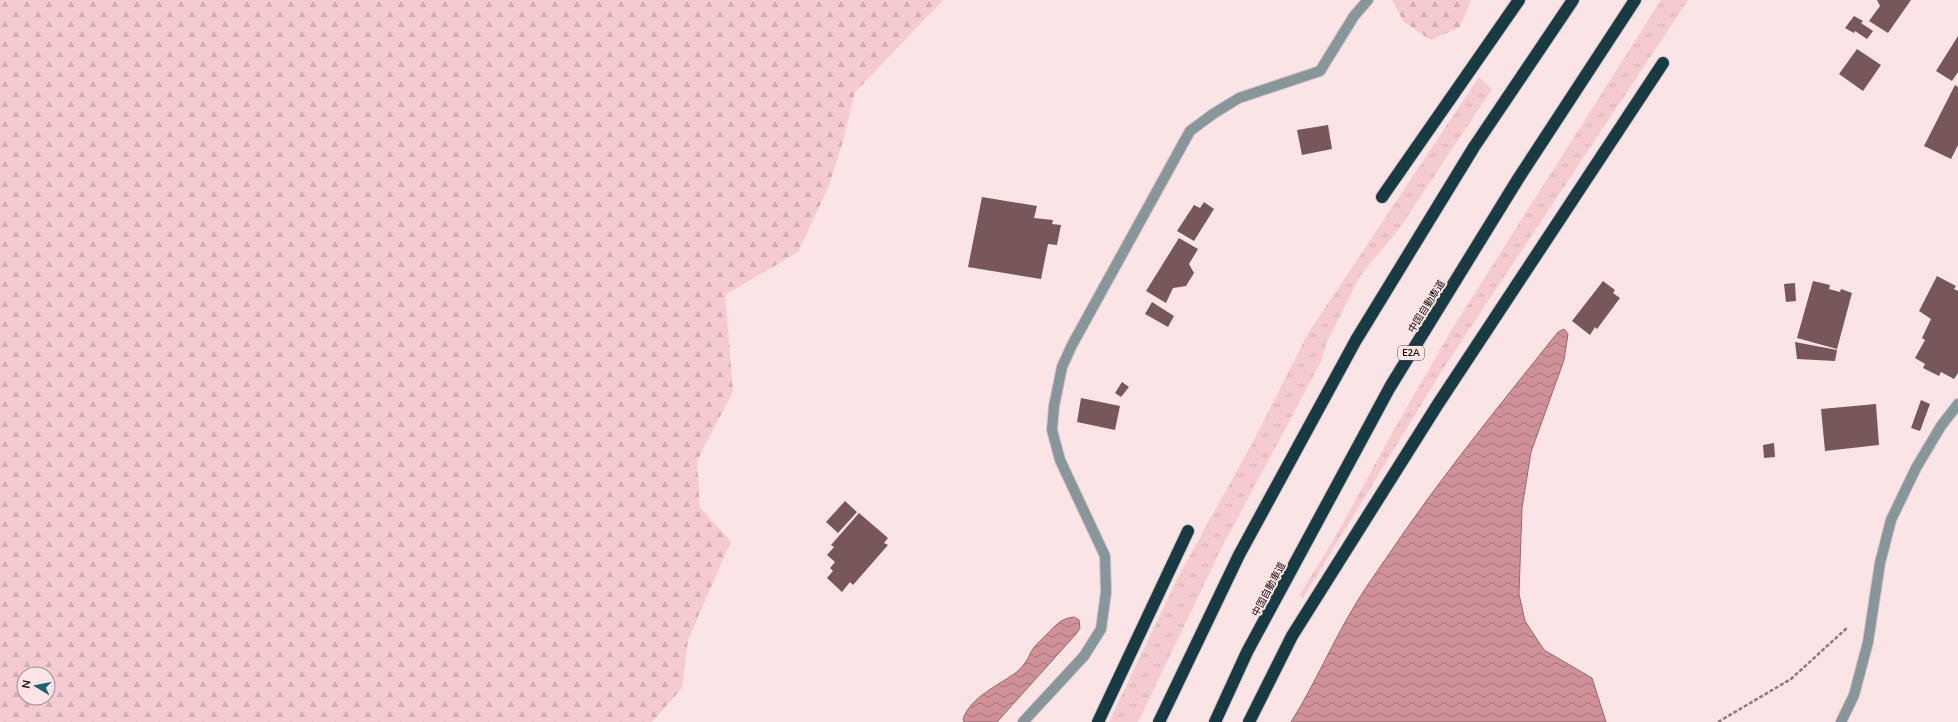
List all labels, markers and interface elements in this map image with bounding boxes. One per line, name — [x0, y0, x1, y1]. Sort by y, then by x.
street label: 中国自動車道 — [1405, 277, 1448, 335]
road number: E2A — [1398, 346, 1424, 360]
street label: 中国自動車道 — [1249, 560, 1288, 619]
north arrow — [16, 666, 56, 706]
text: N — [19, 679, 34, 690]

